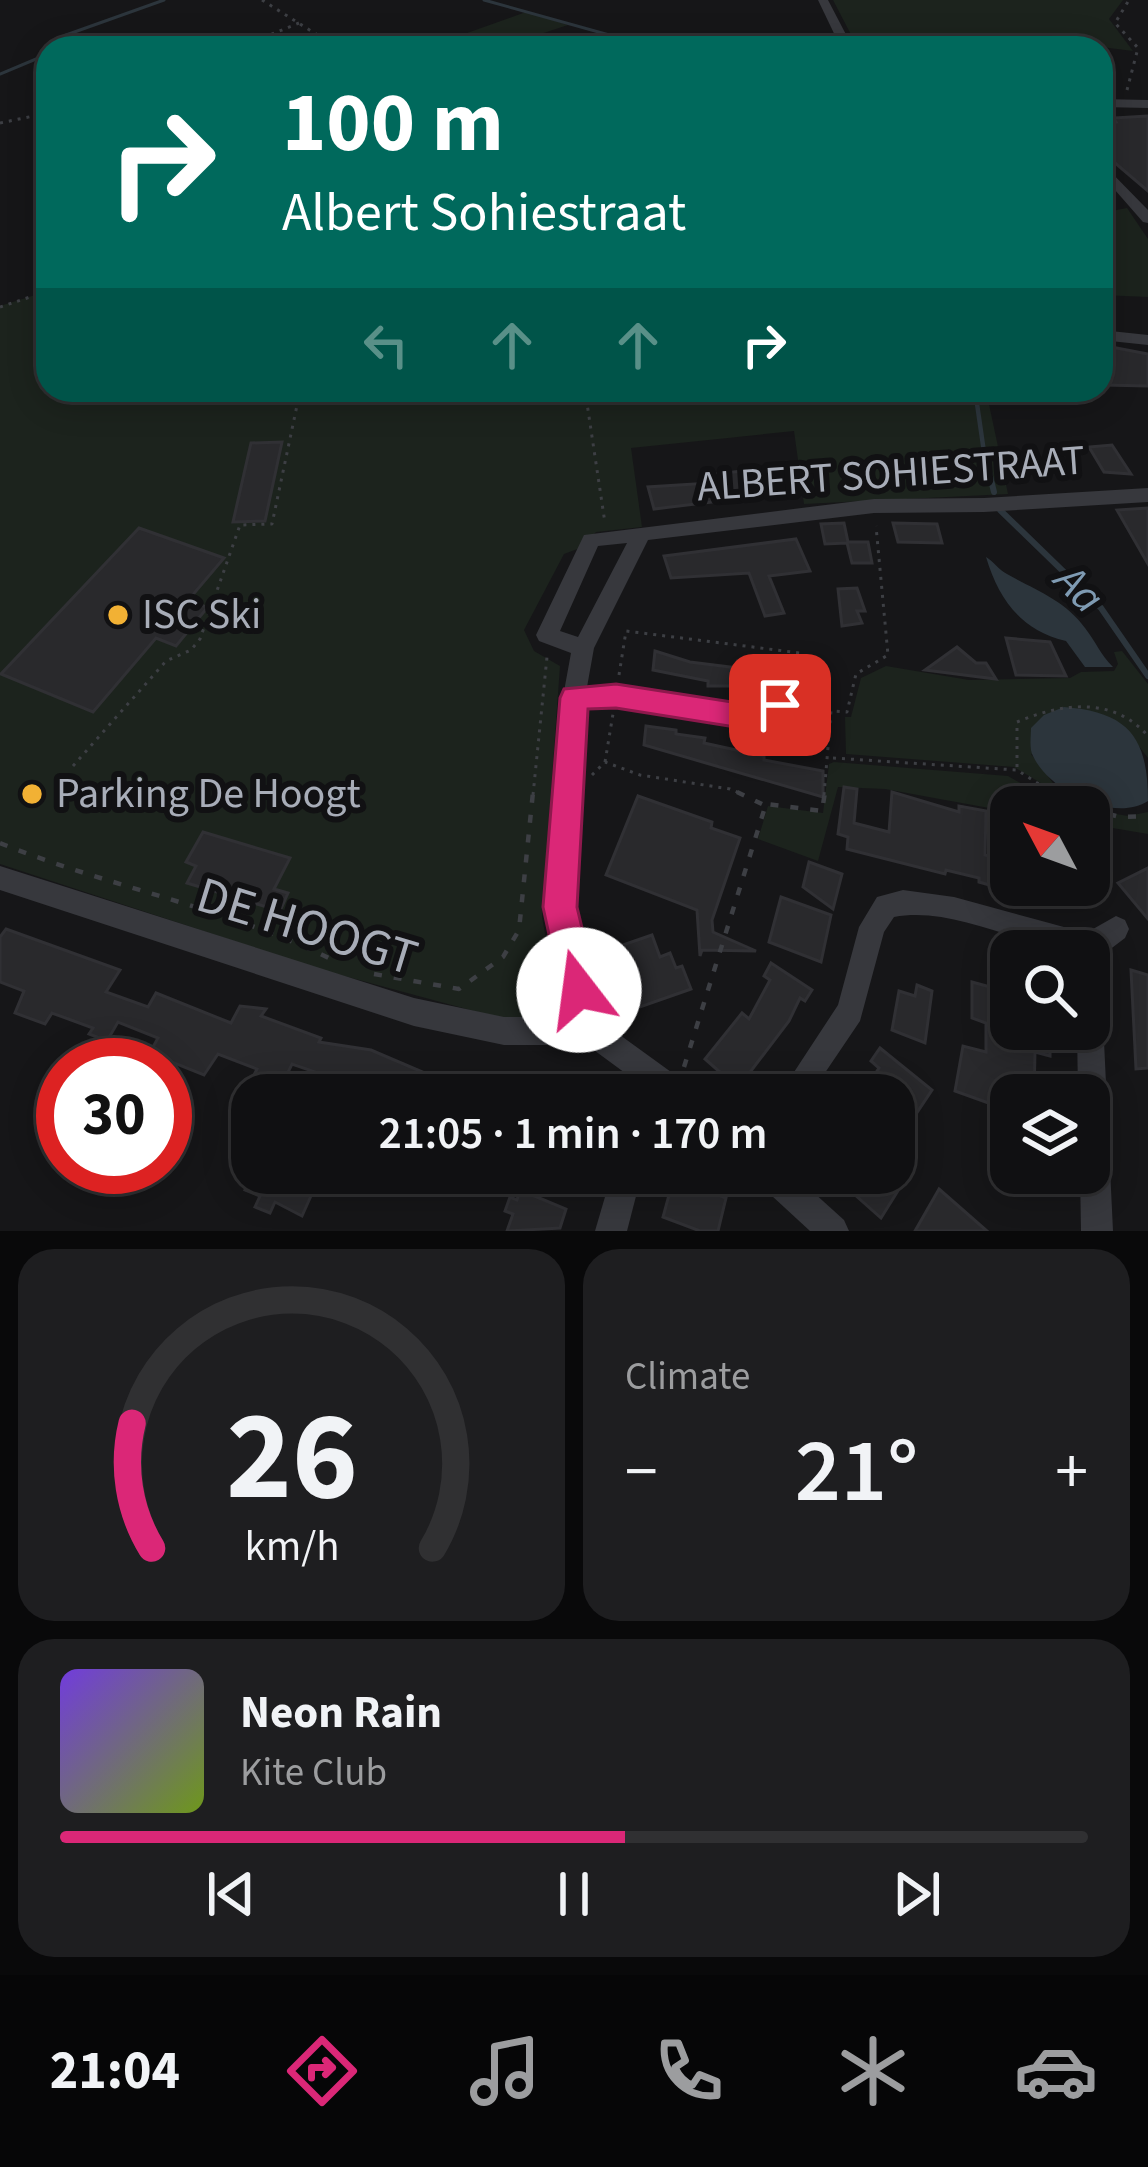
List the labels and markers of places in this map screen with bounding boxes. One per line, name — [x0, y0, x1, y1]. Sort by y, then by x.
place label: ISC Ski — [142, 585, 261, 645]
marker: ISC Ski — [105, 602, 131, 628]
pin — [729, 654, 831, 756]
place label: Parking De Hoogt — [56, 764, 361, 824]
marker: Parking De Hoogt — [19, 781, 45, 807]

